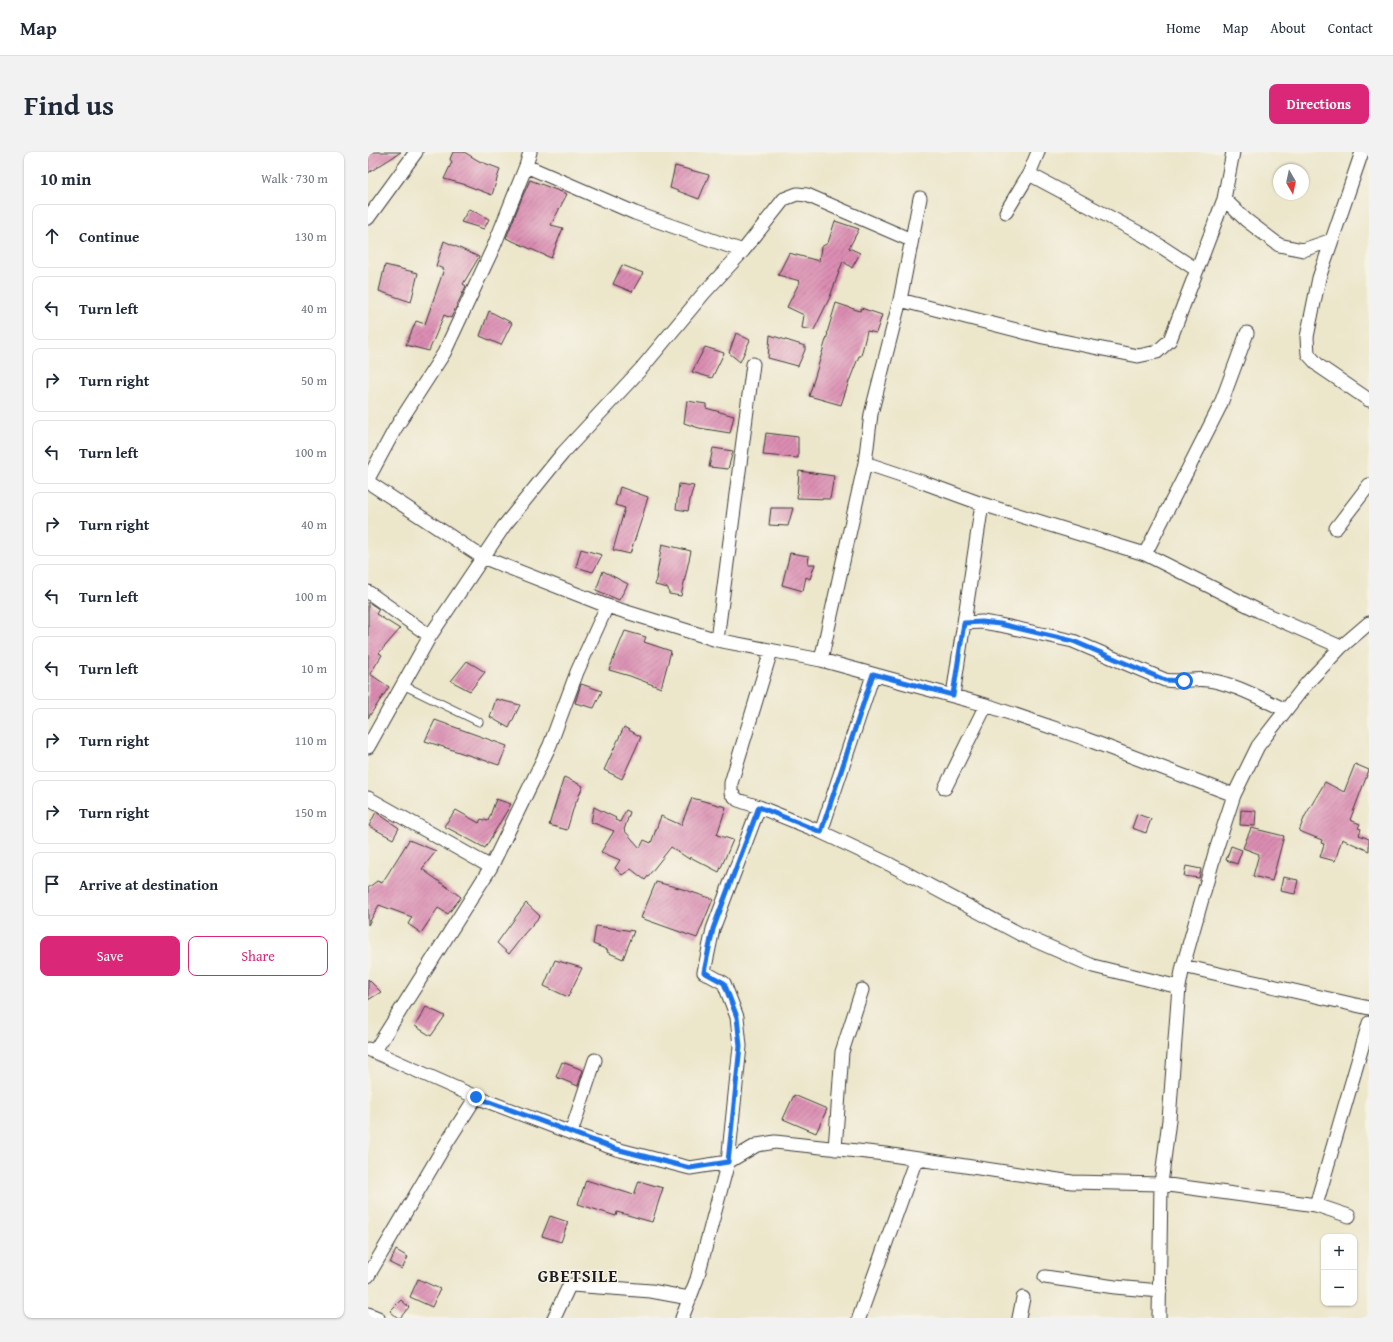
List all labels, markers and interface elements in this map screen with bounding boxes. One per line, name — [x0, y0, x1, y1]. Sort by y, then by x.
text: Map — [20, 14, 57, 42]
text: Home — [1166, 18, 1201, 38]
text: Map — [1223, 18, 1248, 38]
text: About — [1270, 18, 1306, 38]
text: Contact — [1328, 18, 1373, 38]
text: Find us — [24, 84, 114, 125]
button: Directions — [1269, 84, 1369, 124]
north arrow — [1273, 164, 1309, 200]
text: 10 min — [40, 166, 91, 191]
text: Walk · 730 m — [261, 169, 328, 188]
icon: ahead — [41, 225, 63, 247]
text: Continue — [79, 226, 140, 247]
text: 130 m — [295, 227, 327, 246]
icon: left — [41, 297, 63, 319]
text: Turn left — [79, 298, 138, 319]
text: 40 m — [301, 299, 327, 318]
icon: right — [41, 369, 63, 391]
text: Turn right — [79, 370, 150, 391]
text: 50 m — [301, 371, 327, 390]
icon: left — [41, 441, 63, 463]
text: Turn left — [79, 442, 138, 463]
text: 100 m — [295, 443, 327, 462]
icon: right — [41, 513, 63, 535]
text: Turn right — [79, 514, 150, 535]
text: 40 m — [301, 515, 327, 534]
icon: left — [41, 585, 63, 607]
text: Turn left — [79, 586, 138, 607]
text: 100 m — [295, 587, 327, 606]
icon: left — [41, 657, 63, 679]
text: Turn left — [79, 658, 138, 679]
text: 10 m — [301, 659, 327, 678]
route start — [1175, 672, 1193, 690]
icon: right — [41, 729, 63, 751]
text: Turn right — [79, 730, 150, 751]
text: 110 m — [295, 731, 327, 750]
icon: right — [41, 801, 63, 823]
text: Turn right — [79, 802, 150, 823]
text: 150 m — [295, 803, 327, 822]
icon: arrive — [41, 873, 63, 895]
text: Arrive at destination — [79, 874, 218, 895]
button: Save — [40, 936, 180, 976]
button: Share — [188, 936, 328, 976]
route end — [467, 1088, 485, 1106]
map controls — [1321, 1234, 1357, 1306]
button: + — [1321, 1234, 1357, 1270]
district label: GBETSILE — [538, 1263, 618, 1288]
button: − — [1321, 1270, 1357, 1306]

